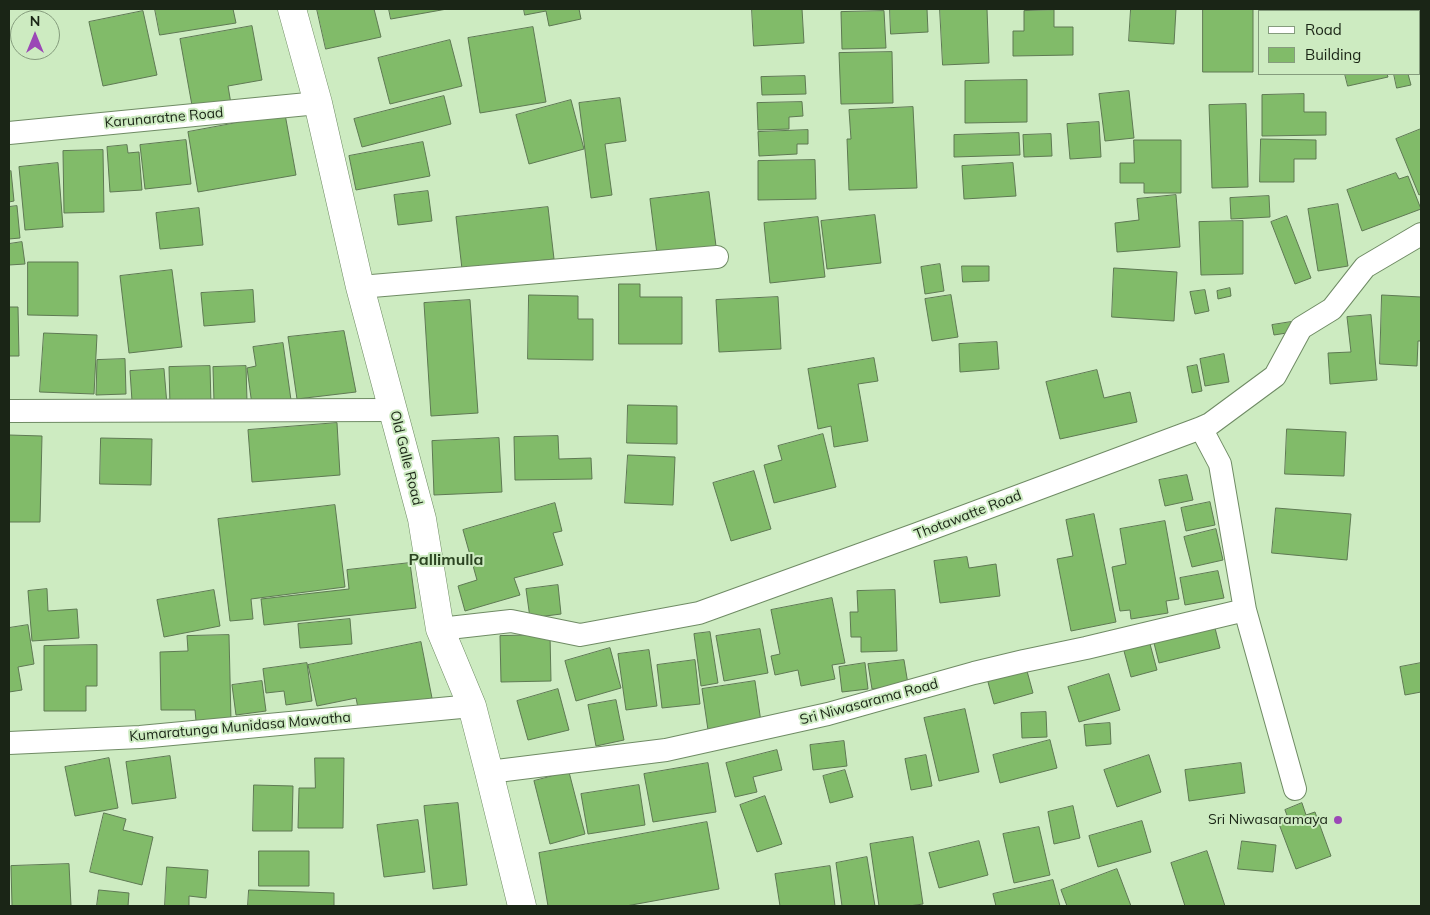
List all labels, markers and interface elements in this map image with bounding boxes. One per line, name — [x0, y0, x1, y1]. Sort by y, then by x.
north arrow — [10, 10, 60, 60]
legend — [1258, 10, 1420, 75]
text: N — [30, 12, 40, 30]
text: Road — [1305, 20, 1342, 39]
text: Building — [1305, 45, 1361, 64]
street label: Karunaratne Road — [104, 104, 224, 132]
street label: Old Galle Road — [386, 409, 426, 507]
street label: Thotawatte Road — [912, 487, 1024, 543]
district label: Pallimulla — [409, 550, 483, 570]
street label: Sri Niwasarama Road — [798, 675, 940, 729]
street label: Kumaratunga Munidasa Mawatha — [129, 709, 351, 745]
place label: Sri Niwasaramaya — [1208, 812, 1328, 828]
marker: Sri Niwasaramaya — [1332, 814, 1344, 826]

